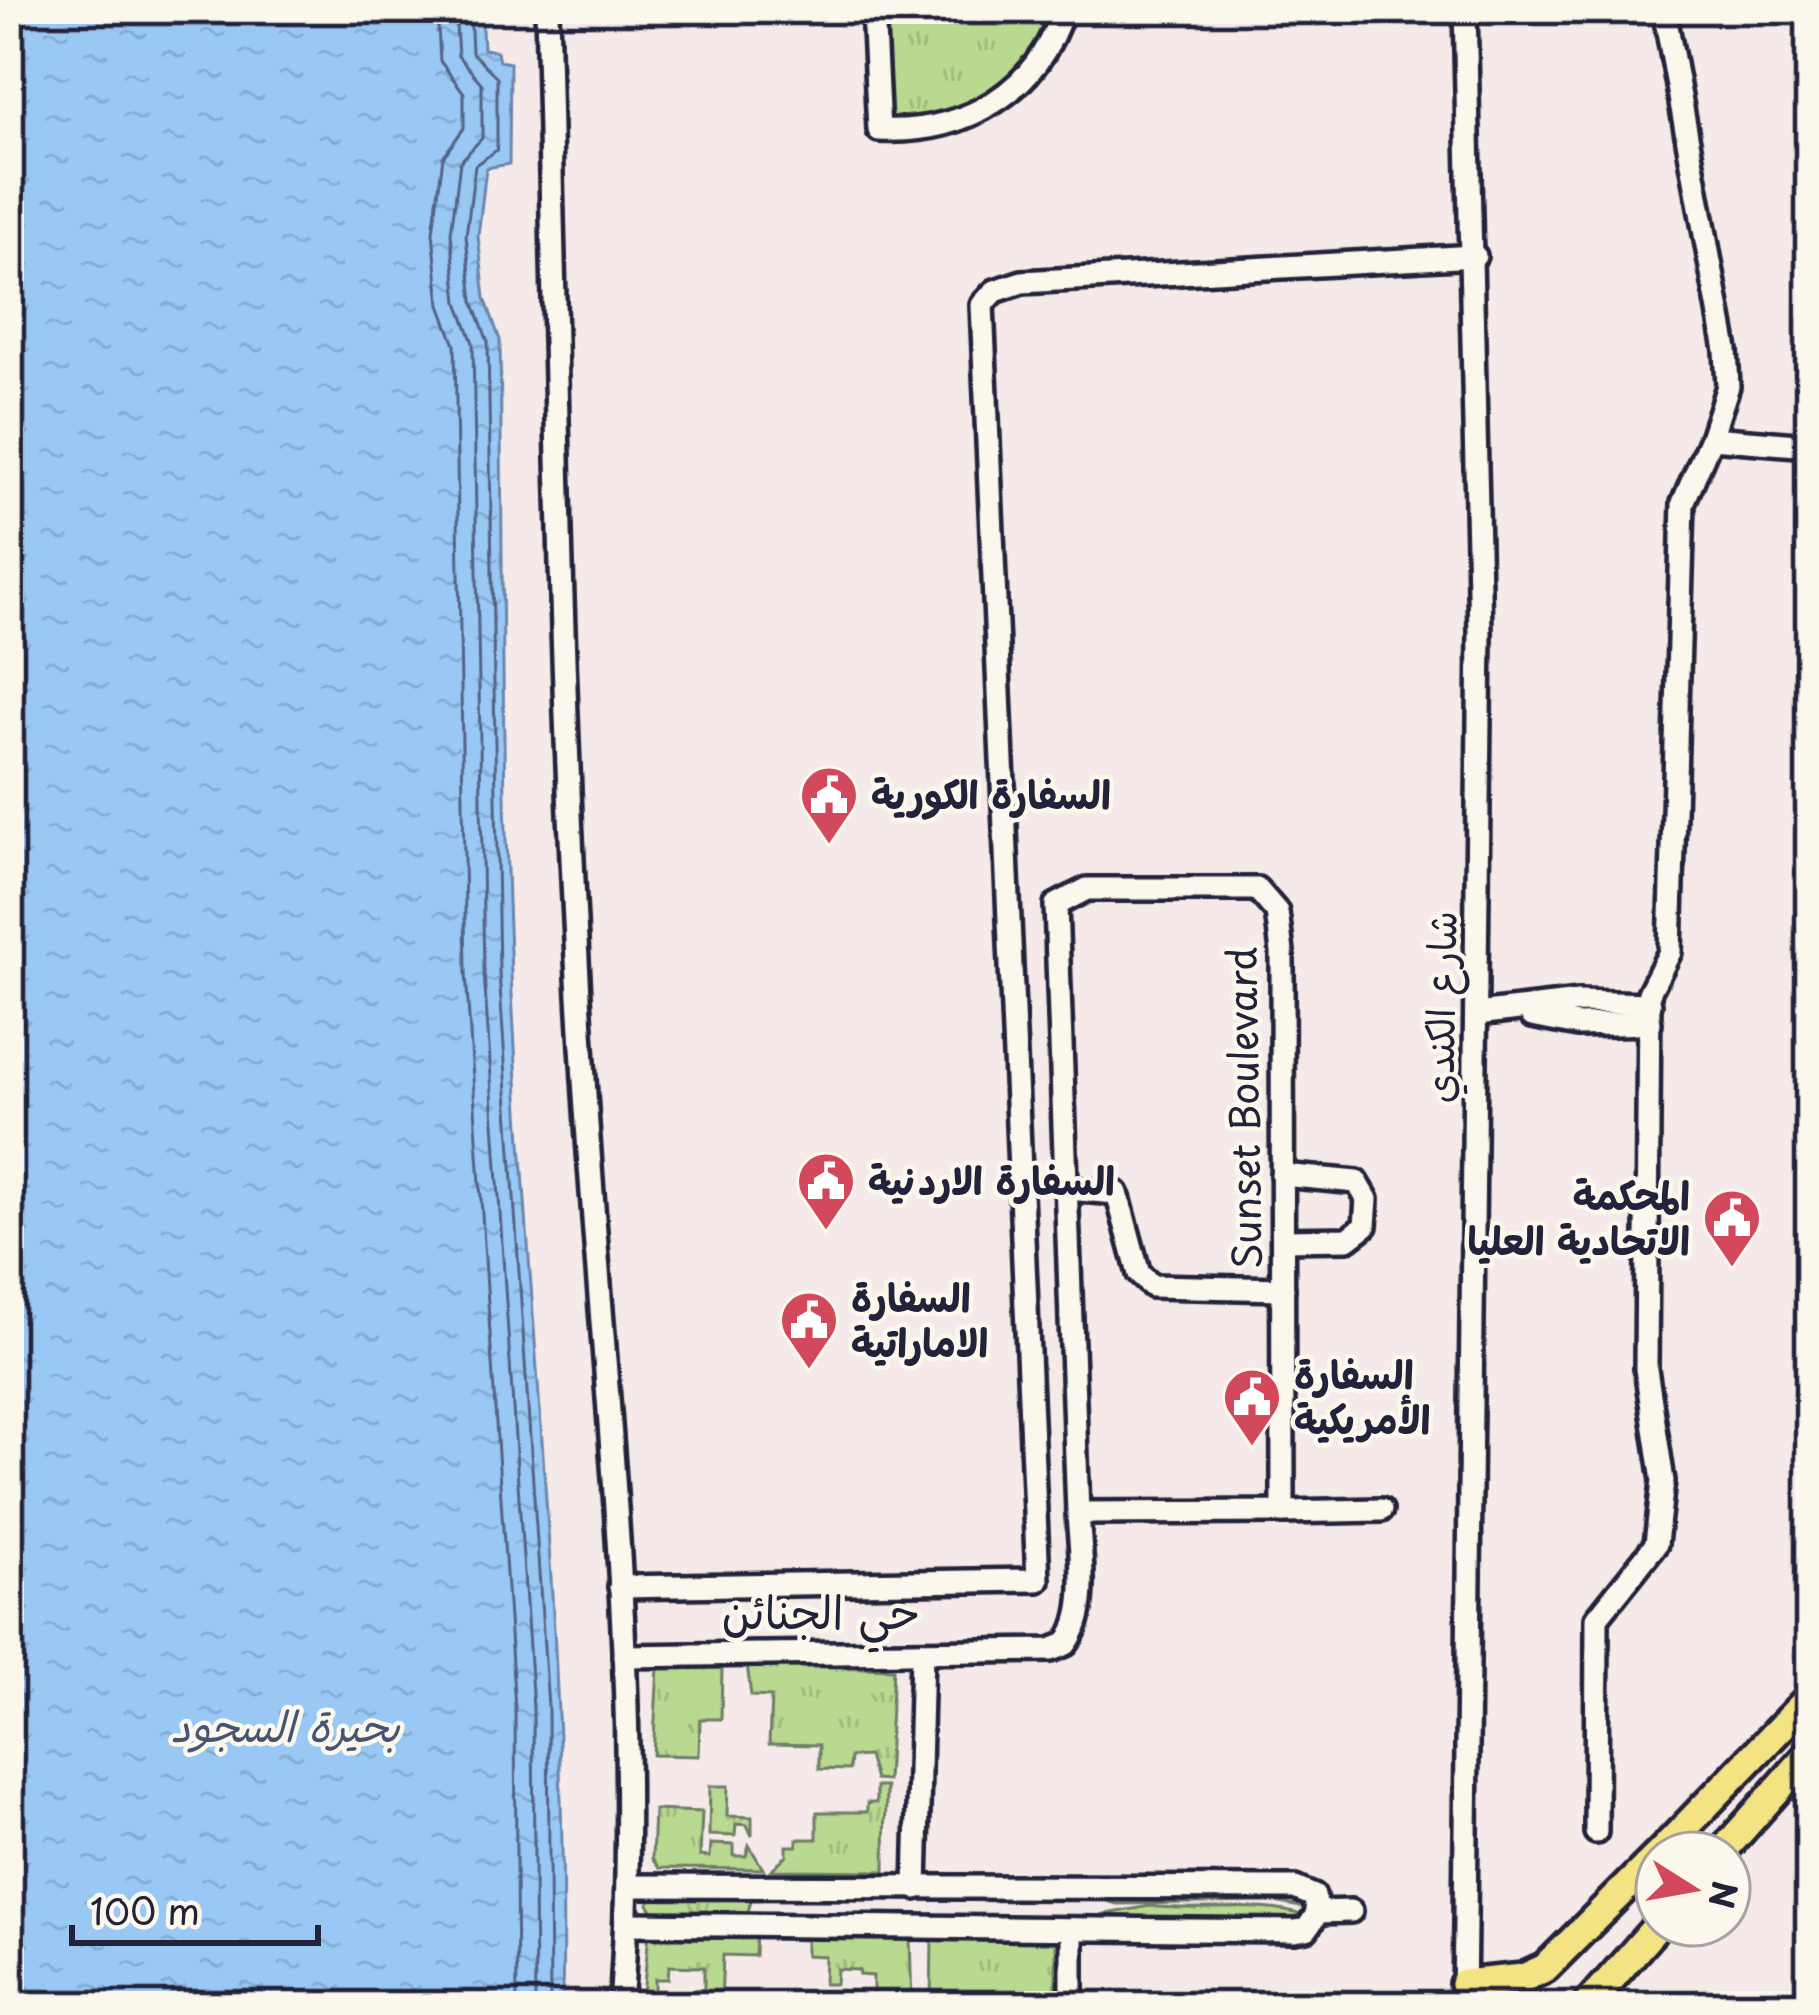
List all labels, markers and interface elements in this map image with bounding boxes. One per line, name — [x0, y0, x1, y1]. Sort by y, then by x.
place label: السفارة الكورية — [871, 763, 1111, 822]
public building icon: السفارة الكورية — [798, 764, 860, 846]
street label: شارع الكندي — [1407, 910, 1472, 1104]
street label: Sunset Boulevard — [1210, 946, 1275, 1270]
place label: السفارة الاردنية — [868, 1149, 1115, 1208]
public building icon: السفارة الاردنية — [795, 1150, 857, 1232]
place label: المحكمة الاتحادية العليا — [1468, 1164, 1690, 1268]
public building icon: المحكمة الاتحادية العليا — [1701, 1187, 1763, 1269]
place label: السفارة الاماراتية — [851, 1266, 988, 1370]
public building icon: السفارة الاماراتية — [778, 1289, 840, 1371]
place label: السفارة الأمريكية — [1294, 1343, 1431, 1447]
public building icon: السفارة الأمريكية — [1221, 1366, 1283, 1448]
district label: حي الجنائن — [722, 1576, 920, 1653]
water label: بحيرة السجود — [171, 1693, 401, 1756]
north arrow — [1633, 1829, 1753, 1949]
scale bar — [72, 1871, 318, 1945]
text: N — [1697, 1878, 1751, 1913]
text: 100 m — [90, 1883, 200, 1937]

